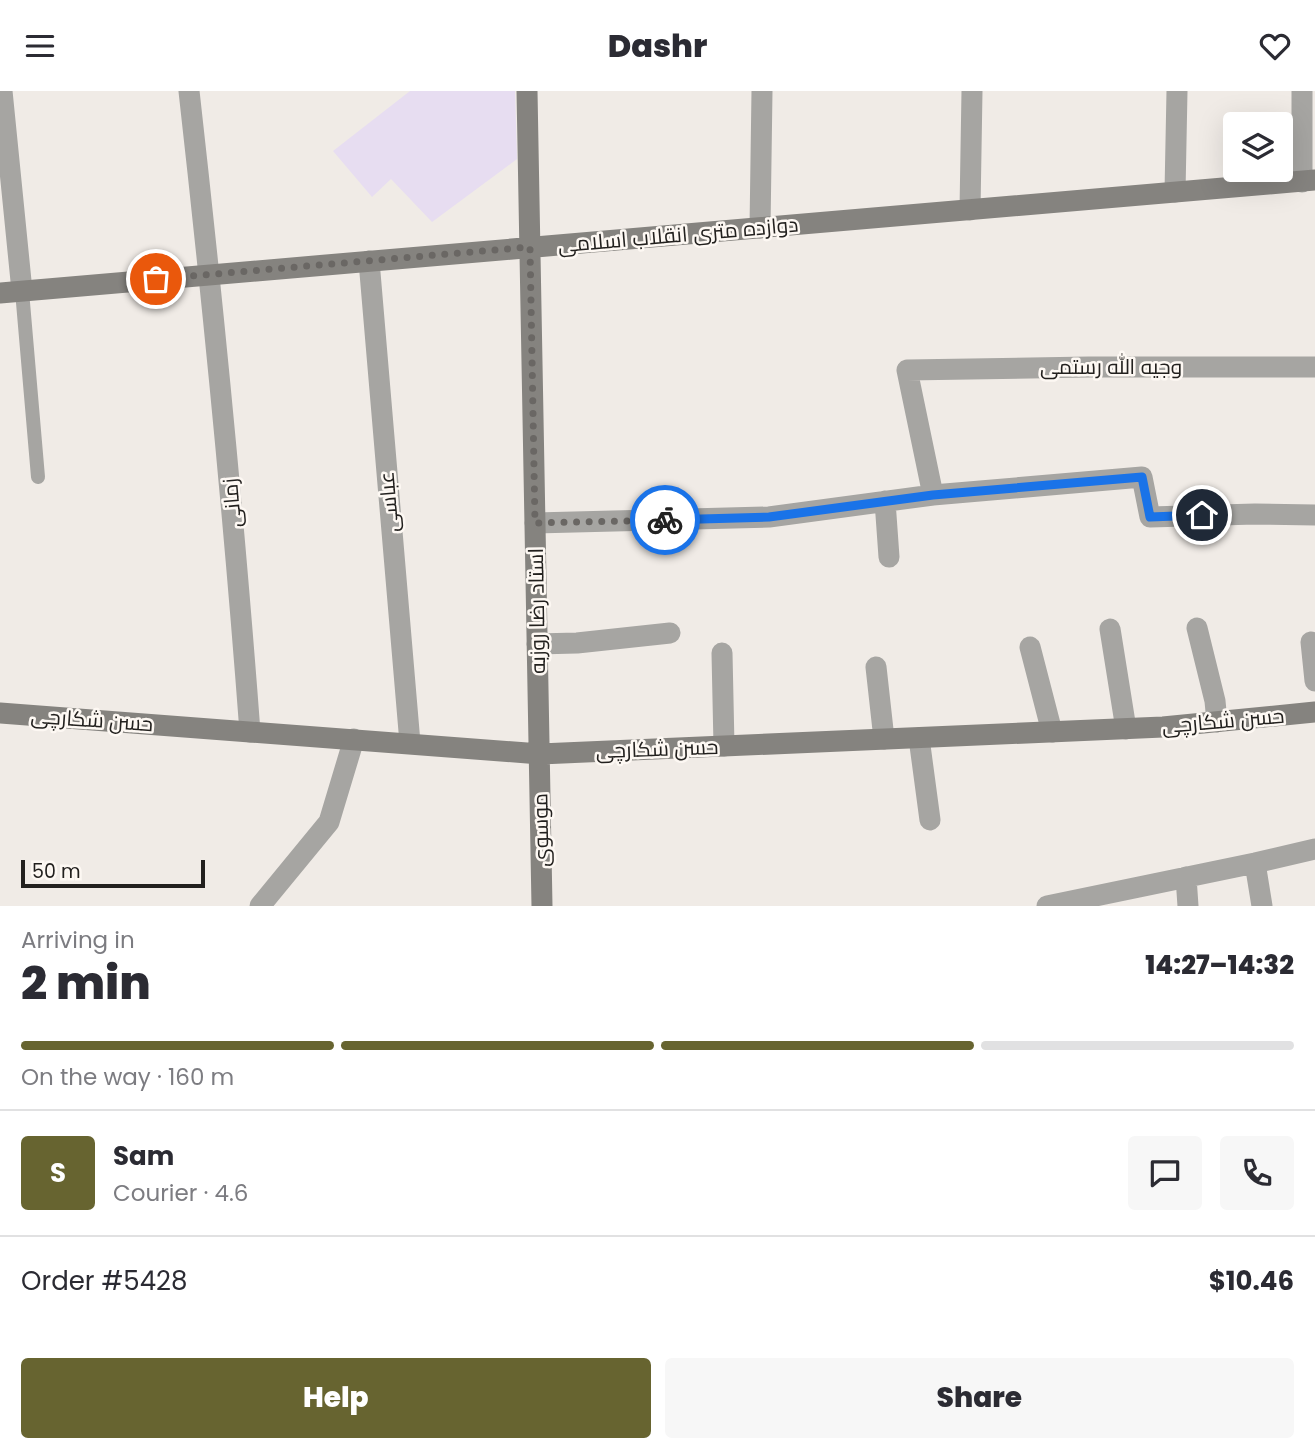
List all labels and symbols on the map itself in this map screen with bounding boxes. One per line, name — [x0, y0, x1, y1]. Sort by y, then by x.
street label: دوازده متری انقلاب اسلامی — [557, 210, 799, 259]
pin — [126, 249, 186, 309]
street label: وجیه الله رستمی — [1040, 352, 1182, 381]
street label: عباسی — [371, 471, 406, 534]
street label: زمانی — [215, 477, 248, 529]
courier — [630, 485, 700, 555]
pin — [1172, 485, 1232, 545]
street label: استاد رضا روزبه — [521, 548, 552, 674]
street label: حسن شکارچی — [30, 701, 154, 738]
street label: حسن شکارچی — [1161, 701, 1285, 740]
street label: حسن شکارچی — [595, 732, 719, 765]
street label: موسوی — [525, 793, 556, 867]
scale bar — [21, 857, 205, 889]

